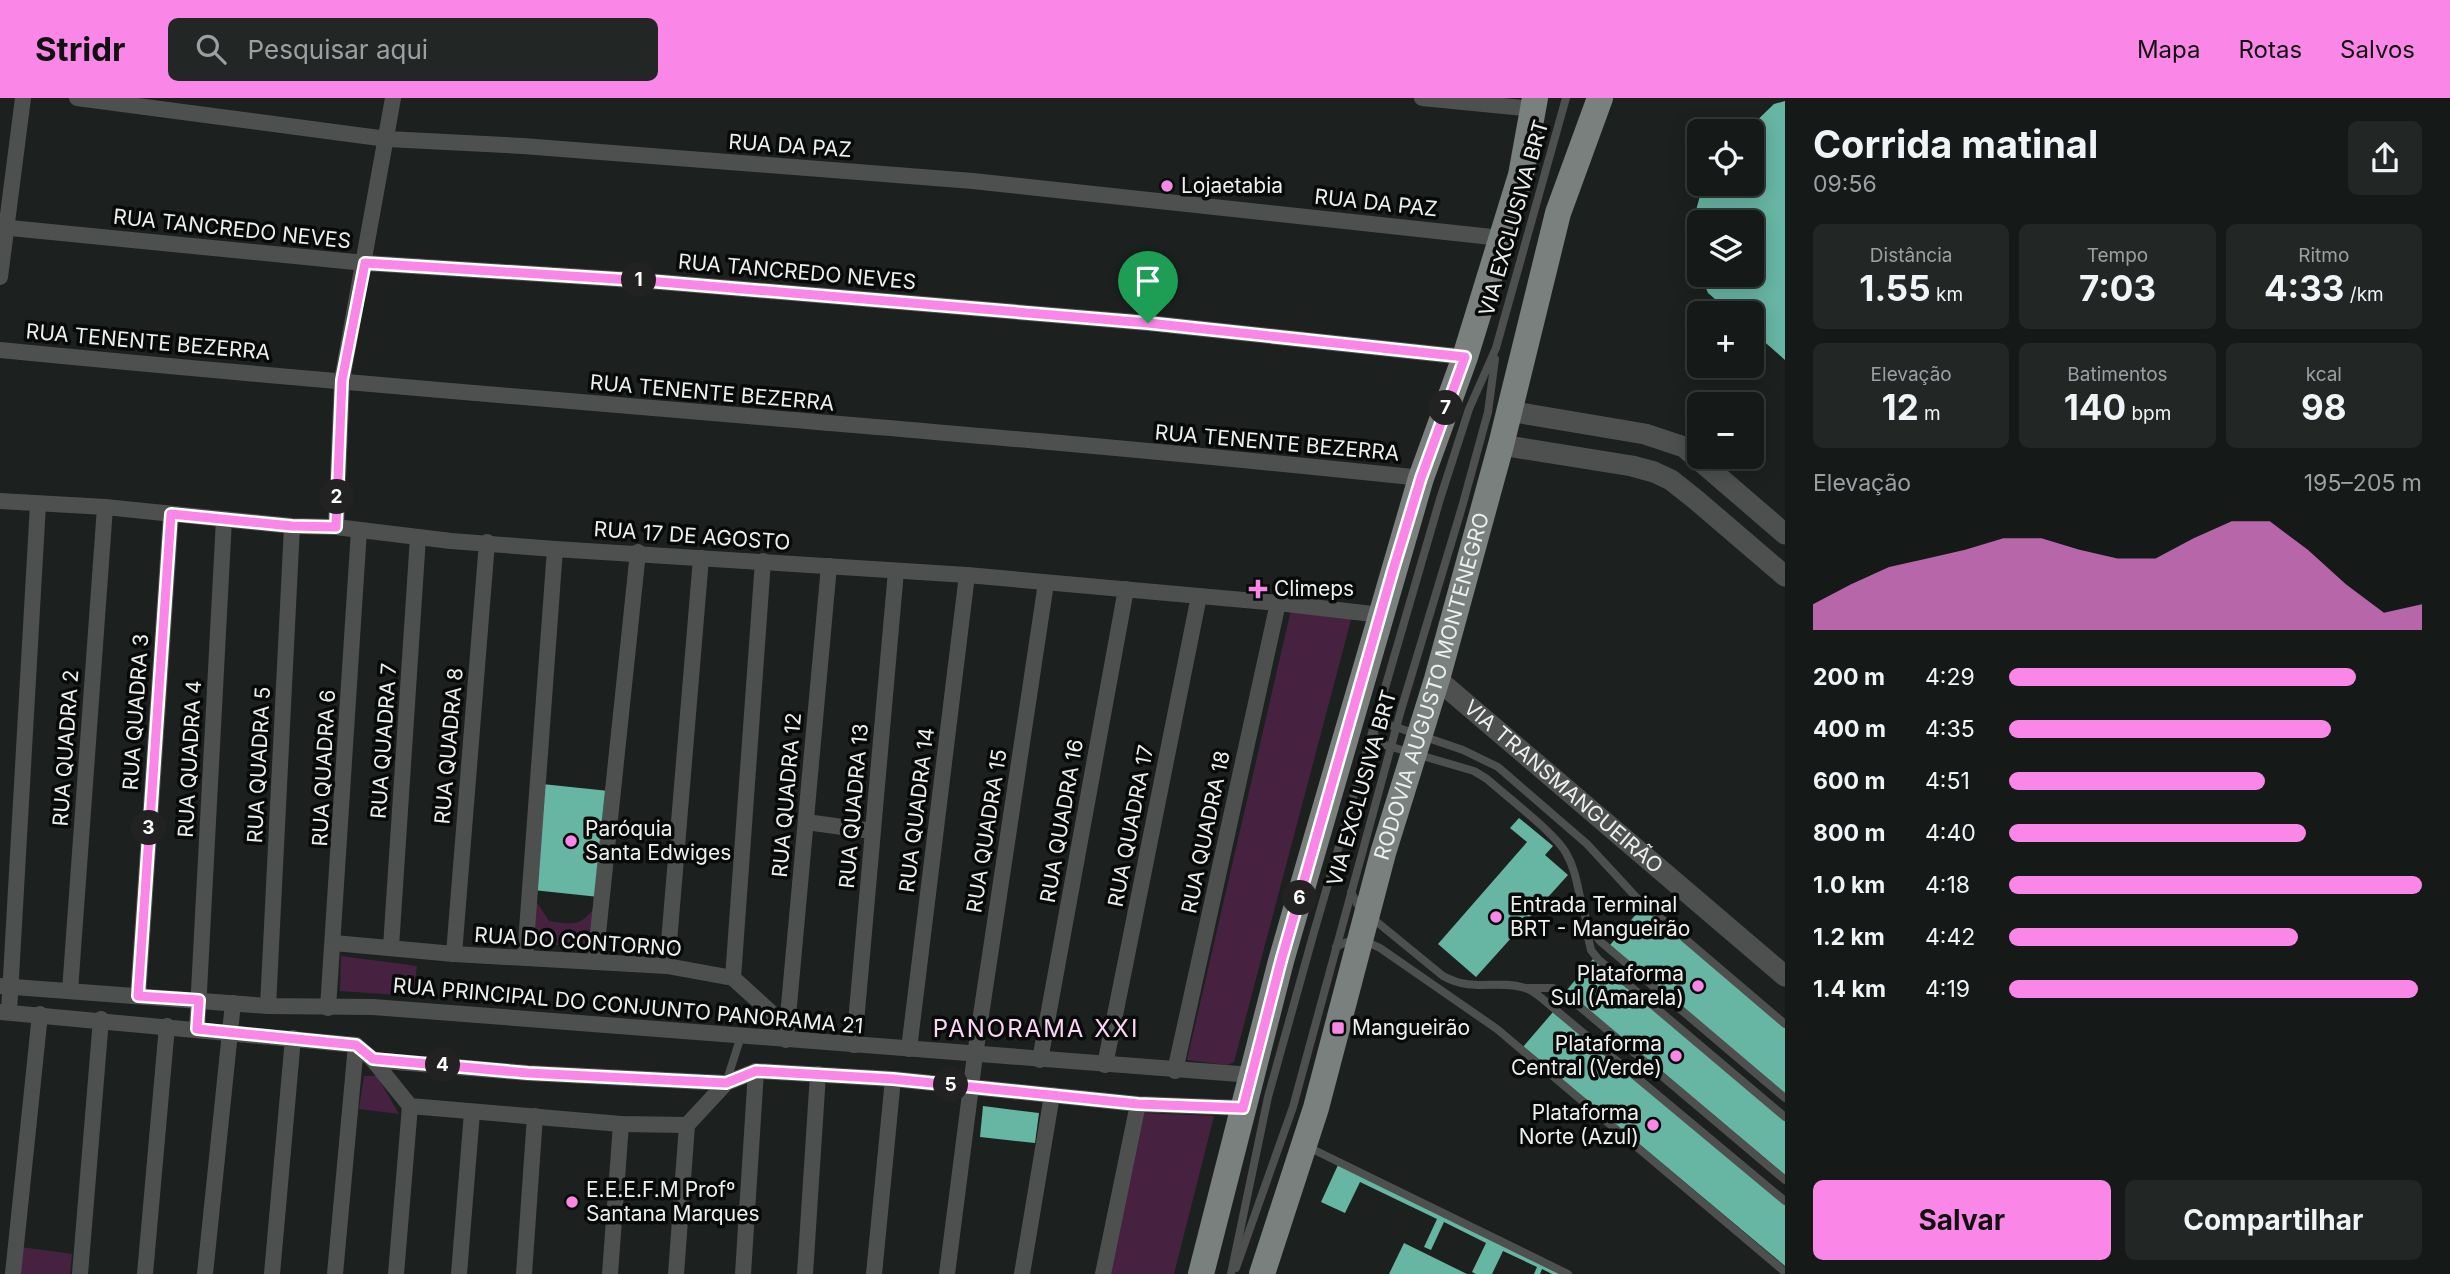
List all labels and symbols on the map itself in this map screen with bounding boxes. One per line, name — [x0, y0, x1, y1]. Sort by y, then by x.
street label: VIA EXCLUSIVA BRT — [1474, 117, 1554, 319]
street label: RUA DA PAZ — [728, 129, 853, 162]
place label: Lojaetabia — [1181, 173, 1283, 198]
marker: Lojaetabia — [1159, 178, 1175, 194]
street label: RUA DA PAZ — [1313, 184, 1439, 221]
street label: RUA TANCREDO NEVES — [112, 204, 352, 253]
street label: RUA TANCREDO NEVES — [677, 249, 917, 294]
pin — [1118, 251, 1178, 323]
pin: 1 — [622, 262, 656, 298]
street label: RUA TENENTE BEZERRA — [25, 318, 271, 365]
street label: RUA TENENTE BEZERRA — [589, 369, 835, 416]
pin: 7 — [1428, 390, 1464, 426]
street label: RUA TENENTE BEZERRA — [1154, 419, 1400, 466]
pin: 2 — [320, 480, 354, 514]
street label: RODOVIA AUGUSTO MONTENEGRO — [1369, 510, 1494, 863]
street label: RUA 17 DE AGOSTO — [593, 516, 791, 555]
place label: Climeps — [1274, 576, 1354, 601]
marker: Climeps — [1248, 579, 1268, 599]
street label: RUA QUADRA 3 — [118, 633, 153, 791]
street label: RUA QUADRA 7 — [366, 662, 401, 820]
street label: RUA QUADRA 8 — [429, 667, 468, 825]
street label: RUA QUADRA 2 — [48, 669, 83, 827]
street label: RUA QUADRA 4 — [173, 680, 206, 838]
street label: RUA QUADRA 5 — [242, 686, 275, 844]
street label: VIA EXCLUSIVA BRT — [1322, 687, 1402, 889]
street label: RUA QUADRA 6 — [307, 689, 340, 847]
street label: VIA TRANSMANGUEIRÃO — [1459, 695, 1668, 878]
street label: RUA QUADRA 12 — [767, 712, 806, 878]
street label: RUA QUADRA 13 — [834, 722, 873, 889]
street label: RUA QUADRA 14 — [894, 726, 939, 894]
street label: RUA QUADRA 16 — [1035, 737, 1088, 905]
street label: RUA QUADRA 17 — [1103, 743, 1158, 909]
street label: RUA QUADRA 15 — [961, 747, 1012, 914]
street label: RUA QUADRA 18 — [1176, 748, 1235, 915]
pin: 3 — [132, 810, 166, 846]
place label: Paróquia Santa Edwiges — [585, 816, 731, 865]
marker: Paróquia Santa Edwiges — [563, 833, 579, 849]
pin: 6 — [1282, 880, 1318, 916]
place label: Entrada Terminal BRT - Mangueirão — [1510, 892, 1690, 941]
marker: Entrada Terminal BRT - Mangueirão — [1488, 909, 1504, 925]
street label: RUA DO CONTORNO — [473, 922, 683, 961]
place label: Plataforma Sul (Amarela) — [1550, 961, 1684, 1010]
street label: RUA PRINCIPAL DO CONJUNTO PANORAMA 21 — [392, 972, 864, 1039]
marker: Plataforma Sul (Amarela) — [1690, 978, 1706, 994]
district label: PANORAMA XXI — [933, 1014, 1139, 1043]
place label: Mangueirão — [1352, 1015, 1470, 1040]
marker: Mangueirão — [1330, 1020, 1346, 1036]
place label: Plataforma Central (Verde) — [1511, 1031, 1662, 1080]
pin: 4 — [426, 1048, 460, 1082]
marker: Plataforma Central (Verde) — [1668, 1048, 1684, 1064]
pin: 5 — [934, 1068, 968, 1102]
place label: Plataforma Norte (Azul) — [1519, 1100, 1639, 1149]
marker: Plataforma Norte (Azul) — [1645, 1117, 1661, 1133]
place label: E.E.E.F.M Profº Santana Marques — [586, 1177, 759, 1226]
marker: E.E.E.F.M Profº Santana Marques — [564, 1194, 580, 1210]

